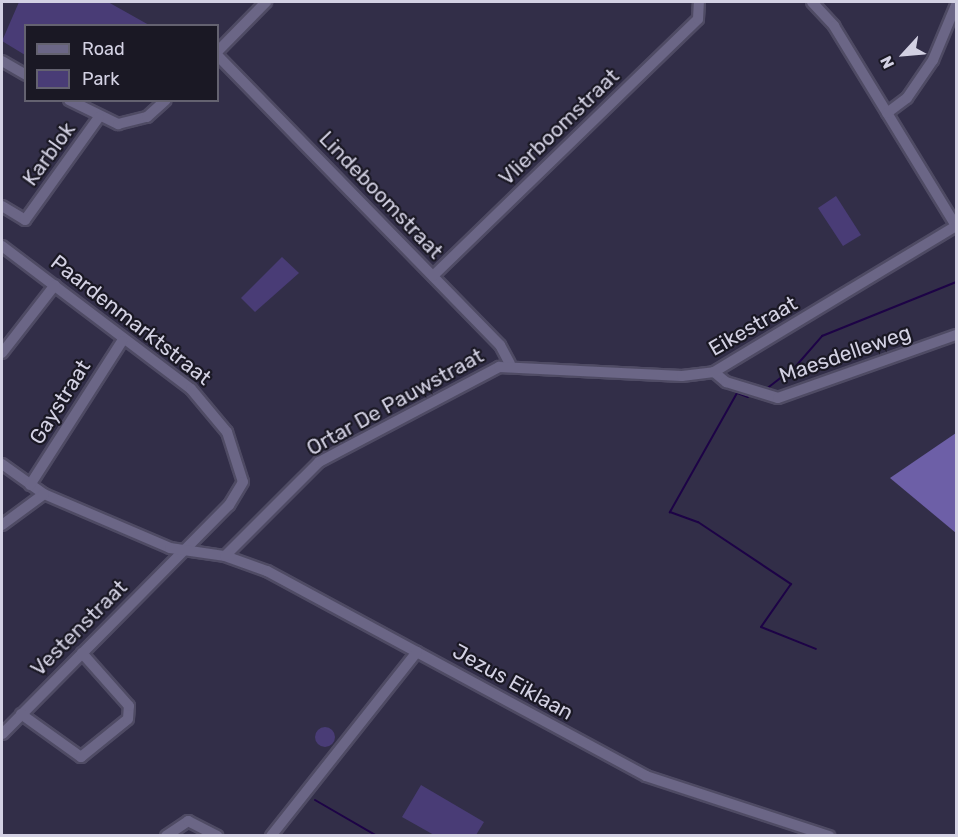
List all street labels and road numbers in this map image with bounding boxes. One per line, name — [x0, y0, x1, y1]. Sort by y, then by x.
street label: Vlierboomstraat — [494, 63, 624, 191]
street label: Karblok — [17, 117, 81, 191]
street label: Lindeboomstraat — [314, 126, 448, 264]
street label: Paardenmarktstraat — [46, 250, 216, 390]
street label: Eikestraat — [704, 291, 802, 361]
street label: Maesdelleweg — [776, 320, 914, 388]
street label: Ortar De Pauwstraat — [302, 343, 488, 461]
street label: Gaystraat — [24, 355, 96, 449]
street label: Vestenstraat — [26, 575, 132, 681]
street label: Jezus Eiklaan — [448, 639, 578, 725]

